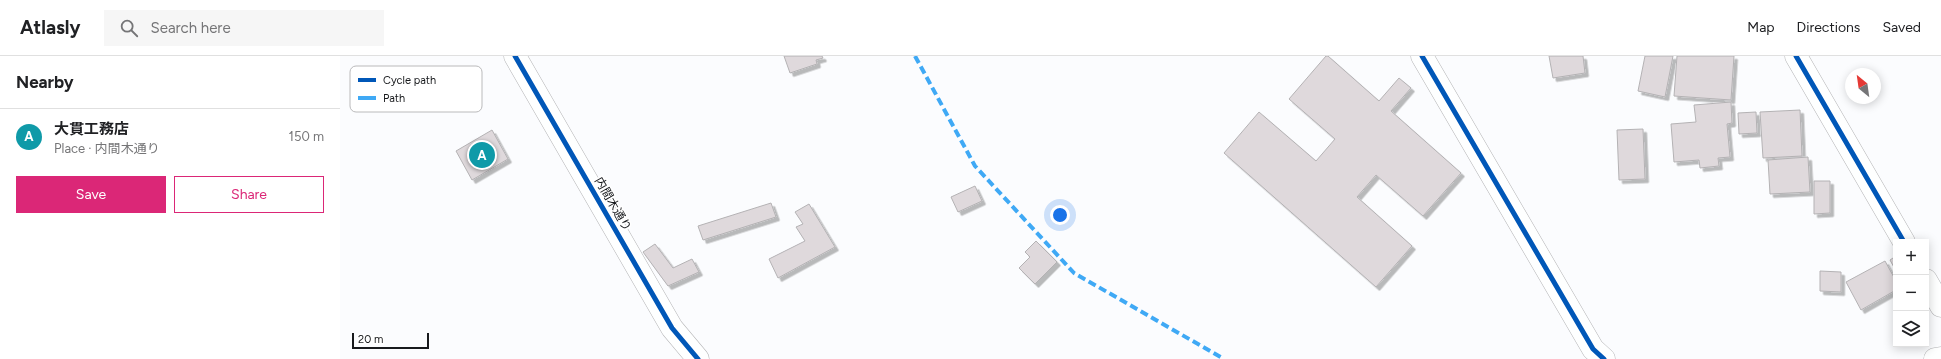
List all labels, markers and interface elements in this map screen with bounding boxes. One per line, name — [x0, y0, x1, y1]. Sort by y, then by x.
search box — [104, 10, 384, 46]
text: Atlasly — [20, 16, 80, 39]
icon: search — [118, 17, 140, 39]
text: Search here — [150, 19, 231, 37]
text: Map — [1747, 19, 1775, 36]
text: Directions — [1797, 19, 1860, 36]
text: Saved — [1882, 19, 1921, 36]
legend — [350, 66, 482, 112]
north arrow — [1845, 68, 1881, 104]
text: Nearby — [16, 72, 74, 92]
text: Cycle path — [383, 74, 436, 87]
text: Path — [383, 92, 405, 105]
text: 大貫工務店 — [54, 120, 129, 138]
text: A — [24, 129, 34, 144]
text: 150 m — [289, 129, 324, 144]
pin: A — [469, 140, 495, 170]
text: Place · 内間木通り — [54, 141, 160, 156]
street label: 内間木通り — [592, 175, 634, 233]
button: Save — [16, 176, 166, 213]
button: Share — [174, 176, 324, 213]
your location — [1050, 205, 1070, 225]
map controls — [1893, 239, 1929, 347]
button: + — [1893, 239, 1929, 275]
button: − — [1893, 275, 1929, 311]
button: layers — [1893, 311, 1929, 347]
scale bar — [352, 331, 429, 350]
text: 20 m — [358, 333, 383, 346]

